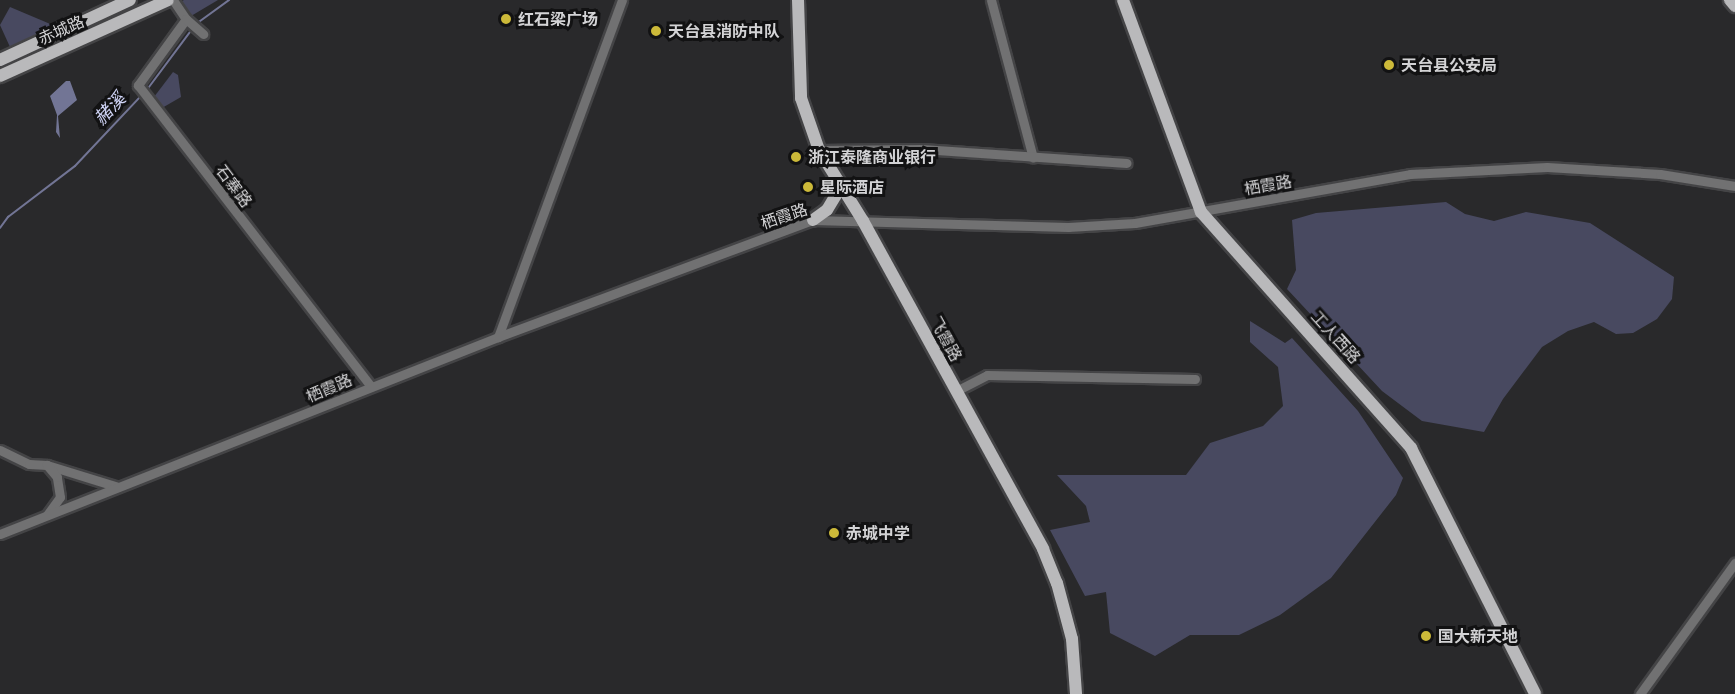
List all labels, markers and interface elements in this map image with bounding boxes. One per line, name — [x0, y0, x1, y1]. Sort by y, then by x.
place label: 红石梁广场 — [518, 9, 598, 29]
street label: 赤城路 — [35, 11, 87, 49]
marker: 红石梁广场 — [499, 12, 513, 26]
place label: 天台县消防中队 — [668, 21, 780, 41]
marker: 天台县消防中队 — [649, 24, 663, 38]
place label: 天台县公安局 — [1401, 55, 1497, 75]
marker: 天台县公安局 — [1382, 58, 1396, 72]
water label: 赭溪 — [90, 88, 130, 130]
place label: 浙江泰隆商业银行 — [808, 147, 936, 167]
marker: 浙江泰隆商业银行 — [789, 150, 803, 164]
street label: 石寨路 — [212, 161, 256, 211]
street label: 栖霞路 — [1243, 171, 1293, 199]
place label: 星际酒店 — [820, 177, 884, 197]
marker: 星际酒店 — [801, 180, 815, 194]
street label: 栖霞路 — [758, 199, 810, 233]
street label: 工人西路 — [1307, 307, 1365, 367]
street label: 飞霞路 — [926, 313, 966, 365]
street label: 栖霞路 — [303, 370, 355, 406]
place label: 赤城中学 — [846, 523, 910, 543]
marker: 赤城中学 — [827, 526, 841, 540]
place label: 国大新天地 — [1438, 626, 1518, 646]
marker: 国大新天地 — [1419, 629, 1433, 643]

